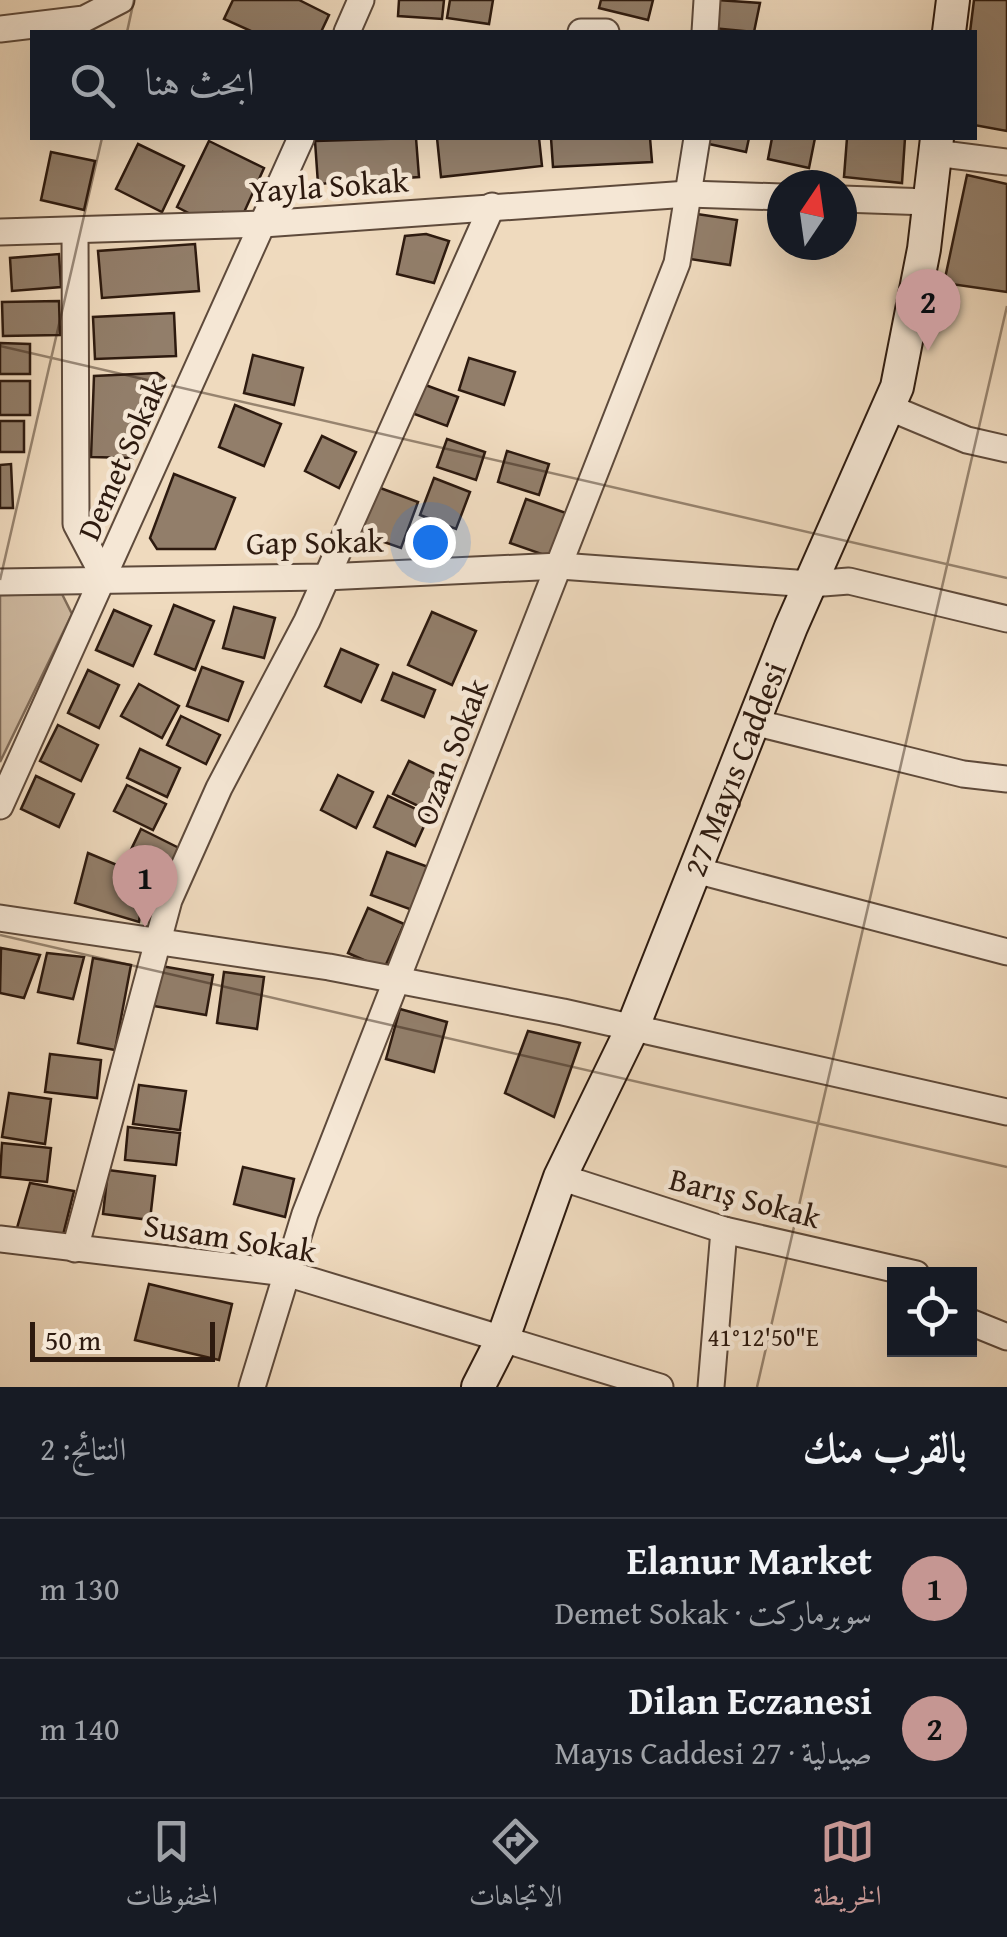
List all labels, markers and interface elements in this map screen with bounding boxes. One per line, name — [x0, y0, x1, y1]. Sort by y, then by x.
search box — [30, 30, 977, 140]
text: ابحث هنا — [145, 53, 255, 109]
icon: search — [65, 58, 120, 113]
street label: Yayla Sokak — [248, 156, 411, 214]
north arrow — [767, 170, 857, 260]
pin: 2 — [896, 268, 960, 351]
street label: Demet Sokak — [65, 369, 179, 548]
street label: Gap Sokak — [246, 517, 385, 566]
your location — [405, 517, 456, 568]
street label: 27 Mayıs Caddesi — [671, 654, 798, 883]
street label: Ozan Sokak — [401, 671, 500, 832]
pin: 1 — [112, 844, 178, 927]
street label: Barış Sokak — [664, 1155, 827, 1240]
street label: Susam Sokak — [141, 1201, 320, 1274]
map controls — [887, 1267, 977, 1357]
button: locate — [887, 1267, 977, 1357]
scale bar — [30, 1317, 215, 1362]
text: 50 m — [45, 1319, 101, 1360]
text: 41°12'50"E — [707, 1319, 819, 1355]
text: بالقرب منك — [803, 1416, 967, 1477]
text: النتائج: 2 — [40, 1425, 126, 1472]
text: Elanur Market — [627, 1532, 872, 1588]
text: 130 m — [40, 1565, 119, 1612]
text: 1 — [926, 1565, 943, 1612]
text: سوبرماركت · Demet Sokak — [555, 1589, 872, 1636]
text: Dilan Eczanesi — [629, 1672, 872, 1728]
text: 140 m — [40, 1705, 119, 1752]
text: 2 — [926, 1705, 943, 1752]
text: صيدلية · 27 Mayıs Caddesi — [555, 1729, 872, 1776]
tab: المحفوظات — [126, 1814, 218, 1923]
tab: الاتجاهات — [469, 1814, 562, 1923]
tab: الخريطة — [813, 1814, 881, 1923]

